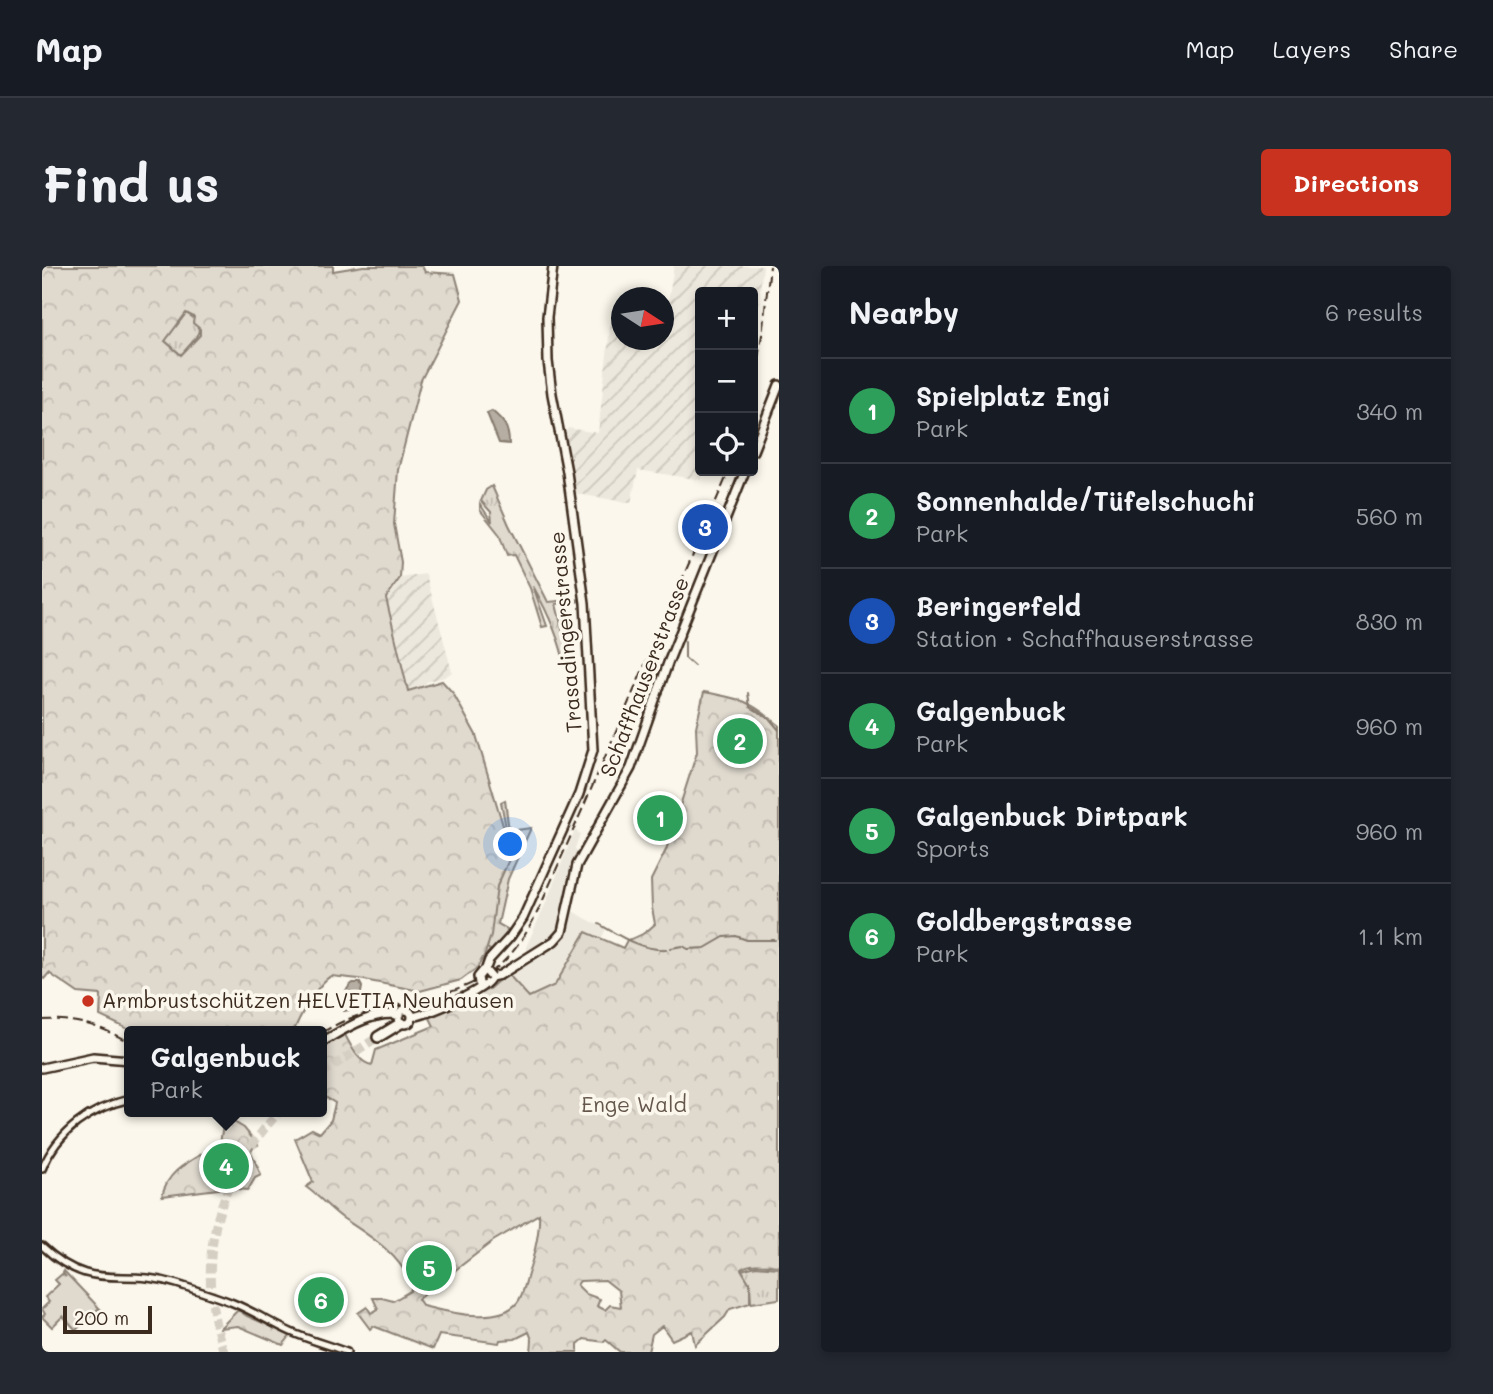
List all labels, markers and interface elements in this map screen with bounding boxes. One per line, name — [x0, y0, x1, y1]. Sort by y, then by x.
text: Map — [35, 27, 103, 70]
text: Map — [1186, 33, 1234, 64]
text: Layers — [1272, 33, 1351, 64]
text: Share — [1389, 33, 1458, 64]
button: Directions — [1261, 149, 1451, 216]
text: Find us — [42, 151, 220, 214]
north arrow — [611, 287, 674, 350]
map controls — [695, 287, 758, 476]
button: + — [695, 287, 758, 350]
text: Nearby — [849, 292, 959, 332]
text: 6 results — [1325, 297, 1423, 327]
button: − — [695, 350, 758, 413]
text: Spielplatz Engi — [916, 379, 1111, 413]
text: 1 — [867, 396, 877, 426]
text: 340 m — [1356, 396, 1423, 426]
button: locate — [695, 413, 758, 476]
text: Park — [916, 413, 968, 443]
text: Sonnenhalde/Tüfelschuchi — [916, 484, 1256, 518]
pin: 3 — [682, 501, 728, 553]
text: 2 — [866, 501, 878, 531]
text: 560 m — [1356, 501, 1423, 531]
text: Park — [916, 518, 968, 548]
street label: Trasadingerstrasse — [542, 530, 587, 734]
street label: Schaffhauserstrasse — [593, 573, 694, 780]
text: Beringerfeld — [916, 589, 1081, 623]
text: 3 — [865, 606, 879, 636]
text: 830 m — [1356, 606, 1423, 636]
text: Station · Schaffhauserstrasse — [916, 623, 1254, 653]
text: Galgenbuck — [916, 694, 1066, 728]
text: 4 — [865, 711, 879, 741]
text: 960 m — [1356, 711, 1423, 741]
pin: 2 — [717, 715, 763, 767]
text: Park — [916, 728, 968, 758]
pin: 1 — [637, 792, 683, 844]
text: Galgenbuck Dirtpark — [916, 799, 1188, 833]
text: 5 — [865, 816, 879, 846]
text: 960 m — [1356, 816, 1423, 846]
your location — [493, 827, 527, 861]
text: Sports — [916, 833, 990, 863]
text: Goldbergstrasse — [916, 904, 1132, 938]
text: 6 — [865, 921, 879, 951]
text: 1.1 km — [1358, 921, 1423, 951]
text: Park — [916, 938, 968, 968]
place label: Armbrustschützen HELVETIA Neuhausen — [102, 986, 514, 1013]
marker: Armbrustschützen HELVETIA Neuhausen — [80, 993, 96, 1009]
popup — [124, 1026, 327, 1117]
text: Galgenbuck — [151, 1040, 300, 1074]
text: Park — [151, 1074, 203, 1104]
park label: Enge Wald — [581, 1090, 687, 1117]
pin: 4 — [203, 1140, 249, 1192]
pin: 5 — [406, 1242, 452, 1294]
pin: 6 — [298, 1274, 344, 1326]
scale bar — [63, 1303, 152, 1335]
text: 200 m — [74, 1305, 129, 1330]

